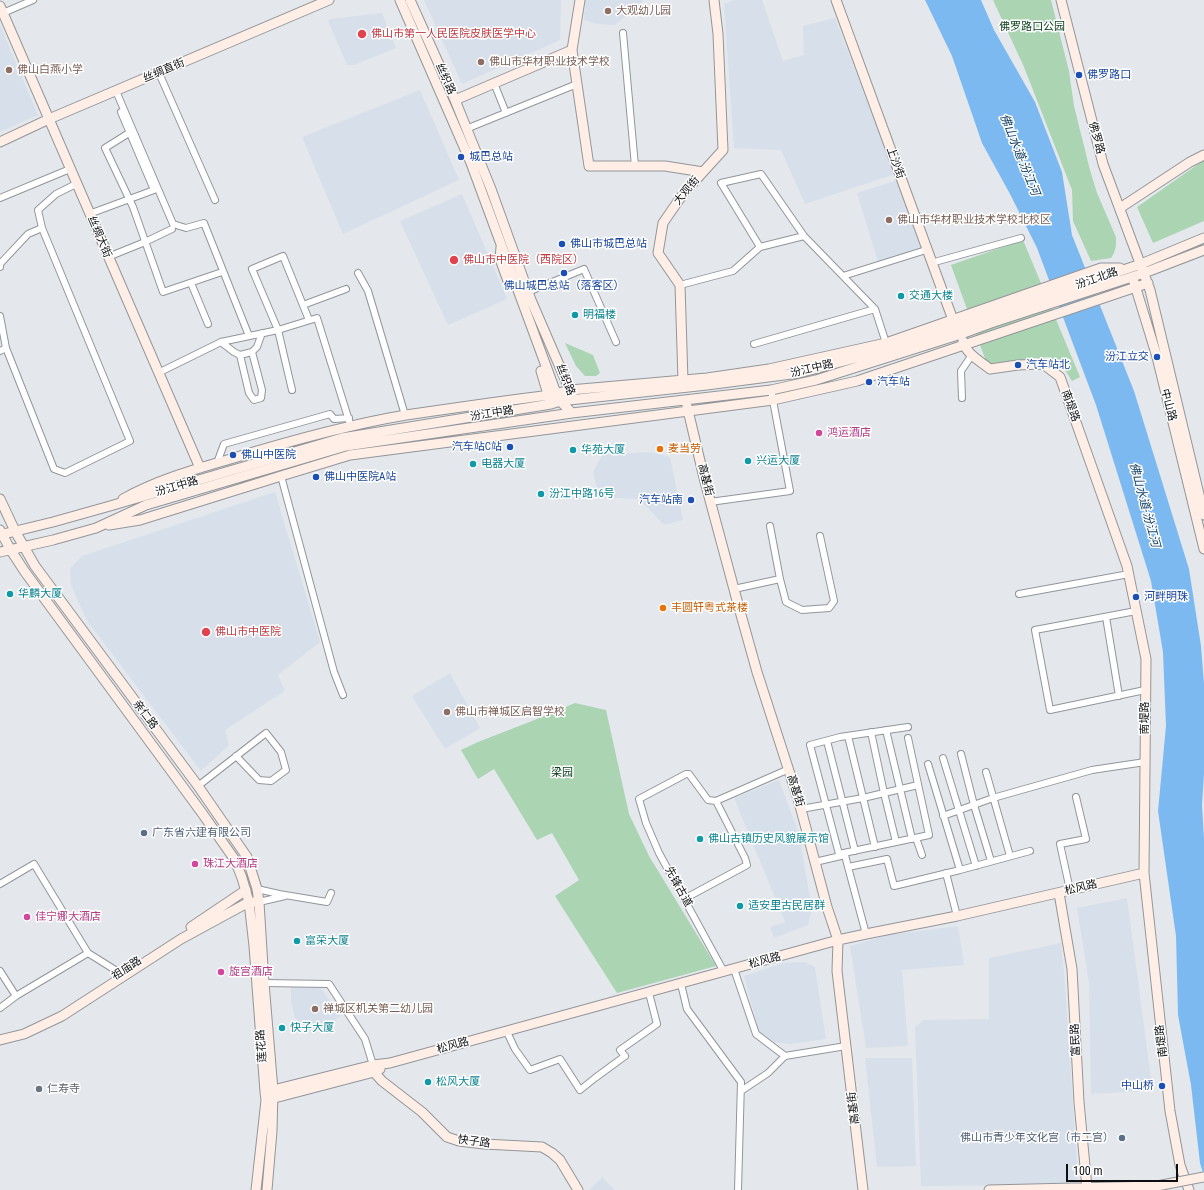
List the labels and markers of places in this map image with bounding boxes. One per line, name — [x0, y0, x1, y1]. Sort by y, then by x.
place label: 大观幼儿园 — [616, 4, 671, 18]
marker: 大观幼儿园 — [603, 6, 613, 16]
place label: 佛山市第一人民医院皮肤医学中心 — [371, 27, 536, 41]
marker: 佛山市第一人民医院皮肤医学中心 — [356, 28, 368, 40]
place label: 佛山市华材职业技术学校 — [489, 55, 610, 69]
marker: 佛山市华材职业技术学校 — [476, 57, 486, 67]
place label: 佛山白燕小学 — [17, 63, 83, 77]
marker: 佛山白燕小学 — [4, 65, 14, 75]
place label: 佛罗路口 — [1087, 68, 1131, 82]
marker: 佛罗路口 — [1074, 70, 1084, 80]
place label: 城巴总站 — [469, 150, 513, 164]
marker: 城巴总站 — [456, 152, 466, 162]
place label: 佛山市华材职业技术学校北校区 — [897, 213, 1051, 227]
marker: 佛山市华材职业技术学校北校区 — [884, 215, 894, 225]
place label: 佛山市城巴总站 — [570, 237, 647, 251]
marker: 佛山市城巴总站 — [557, 239, 567, 249]
place label: 佛山市中医院（西院区） — [463, 253, 584, 267]
marker: 佛山市中医院（西院区） — [448, 254, 460, 266]
marker: 佛山城巴总站（落客区） — [559, 268, 569, 278]
place label: 佛山城巴总站（落客区） — [504, 279, 624, 293]
place label: 交通大楼 — [909, 289, 953, 303]
marker: 交通大楼 — [896, 291, 906, 301]
place label: 明福楼 — [583, 308, 616, 322]
marker: 明福楼 — [570, 310, 580, 320]
place label: 汾江立交 — [1105, 350, 1149, 364]
marker: 汾江立交 — [1152, 352, 1162, 362]
place label: 汽车站北 — [1026, 358, 1070, 372]
marker: 汽车站北 — [1013, 360, 1023, 370]
place label: 汽车站 — [877, 375, 910, 389]
marker: 汽车站 — [864, 377, 874, 387]
place label: 鸿运酒店 — [827, 426, 871, 440]
marker: 鸿运酒店 — [814, 428, 824, 438]
place label: 汽车站C站 — [452, 440, 502, 454]
marker: 汽车站C站 — [505, 442, 515, 452]
place label: 麦当劳 — [668, 442, 701, 456]
place label: 华苑大厦 — [581, 443, 625, 457]
marker: 麦当劳 — [655, 444, 665, 454]
marker: 华苑大厦 — [568, 445, 578, 455]
place label: 佛山中医院 — [241, 448, 296, 462]
marker: 佛山中医院 — [228, 450, 238, 460]
place label: 兴运大厦 — [756, 454, 800, 468]
marker: 兴运大厦 — [743, 456, 753, 466]
place label: 电器大厦 — [481, 457, 525, 471]
marker: 电器大厦 — [468, 459, 478, 469]
place label: 佛山中医院A站 — [324, 470, 396, 484]
marker: 佛山中医院A站 — [311, 472, 321, 482]
place label: 汾江中路16号 — [549, 487, 615, 501]
marker: 汾江中路16号 — [536, 489, 546, 499]
place label: 汽车站南 — [639, 493, 683, 507]
marker: 汽车站南 — [686, 495, 696, 505]
place label: 华麟大厦 — [18, 587, 62, 601]
marker: 华麟大厦 — [5, 589, 15, 599]
place label: 河畔明珠 — [1144, 590, 1188, 604]
marker: 河畔明珠 — [1131, 592, 1141, 602]
place label: 丰圆轩粤式茶楼 — [671, 601, 748, 615]
marker: 丰圆轩粤式茶楼 — [658, 603, 668, 613]
place label: 佛山市中医院 — [215, 625, 281, 639]
marker: 佛山市中医院 — [200, 626, 212, 638]
place label: 佛山市禅城区启智学校 — [455, 705, 565, 719]
marker: 佛山市禅城区启智学校 — [442, 707, 452, 717]
place label: 广东省六建有限公司 — [152, 826, 251, 840]
marker: 广东省六建有限公司 — [139, 828, 149, 838]
place label: 佛山古镇历史风貌展示馆 — [708, 832, 829, 846]
marker: 佛山古镇历史风貌展示馆 — [695, 834, 705, 844]
place label: 珠江大酒店 — [203, 857, 258, 871]
marker: 珠江大酒店 — [190, 859, 200, 869]
place label: 适安里古民居群 — [748, 899, 825, 913]
marker: 适安里古民居群 — [735, 901, 745, 911]
place label: 佳宁娜大酒店 — [35, 910, 101, 924]
marker: 佳宁娜大酒店 — [22, 912, 32, 922]
place label: 富荣大厦 — [305, 934, 349, 948]
marker: 富荣大厦 — [292, 936, 302, 946]
place label: 旋宫酒店 — [229, 965, 273, 979]
marker: 旋宫酒店 — [216, 967, 226, 977]
place label: 禅城区机关第二幼儿园 — [323, 1002, 433, 1016]
marker: 禅城区机关第二幼儿园 — [310, 1004, 320, 1014]
place label: 快子大厦 — [290, 1021, 334, 1035]
marker: 快子大厦 — [277, 1023, 287, 1033]
place label: 松风大厦 — [436, 1075, 480, 1089]
marker: 松风大厦 — [423, 1077, 433, 1087]
place label: 中山桥 — [1121, 1079, 1154, 1093]
marker: 中山桥 — [1157, 1081, 1167, 1091]
place label: 仁寿寺 — [47, 1082, 80, 1096]
marker: 仁寿寺 — [34, 1084, 44, 1094]
place label: 佛山市青少年文化宫（市二宫） — [960, 1131, 1114, 1145]
marker: 佛山市青少年文化宫（市二宫） — [1117, 1133, 1127, 1143]

